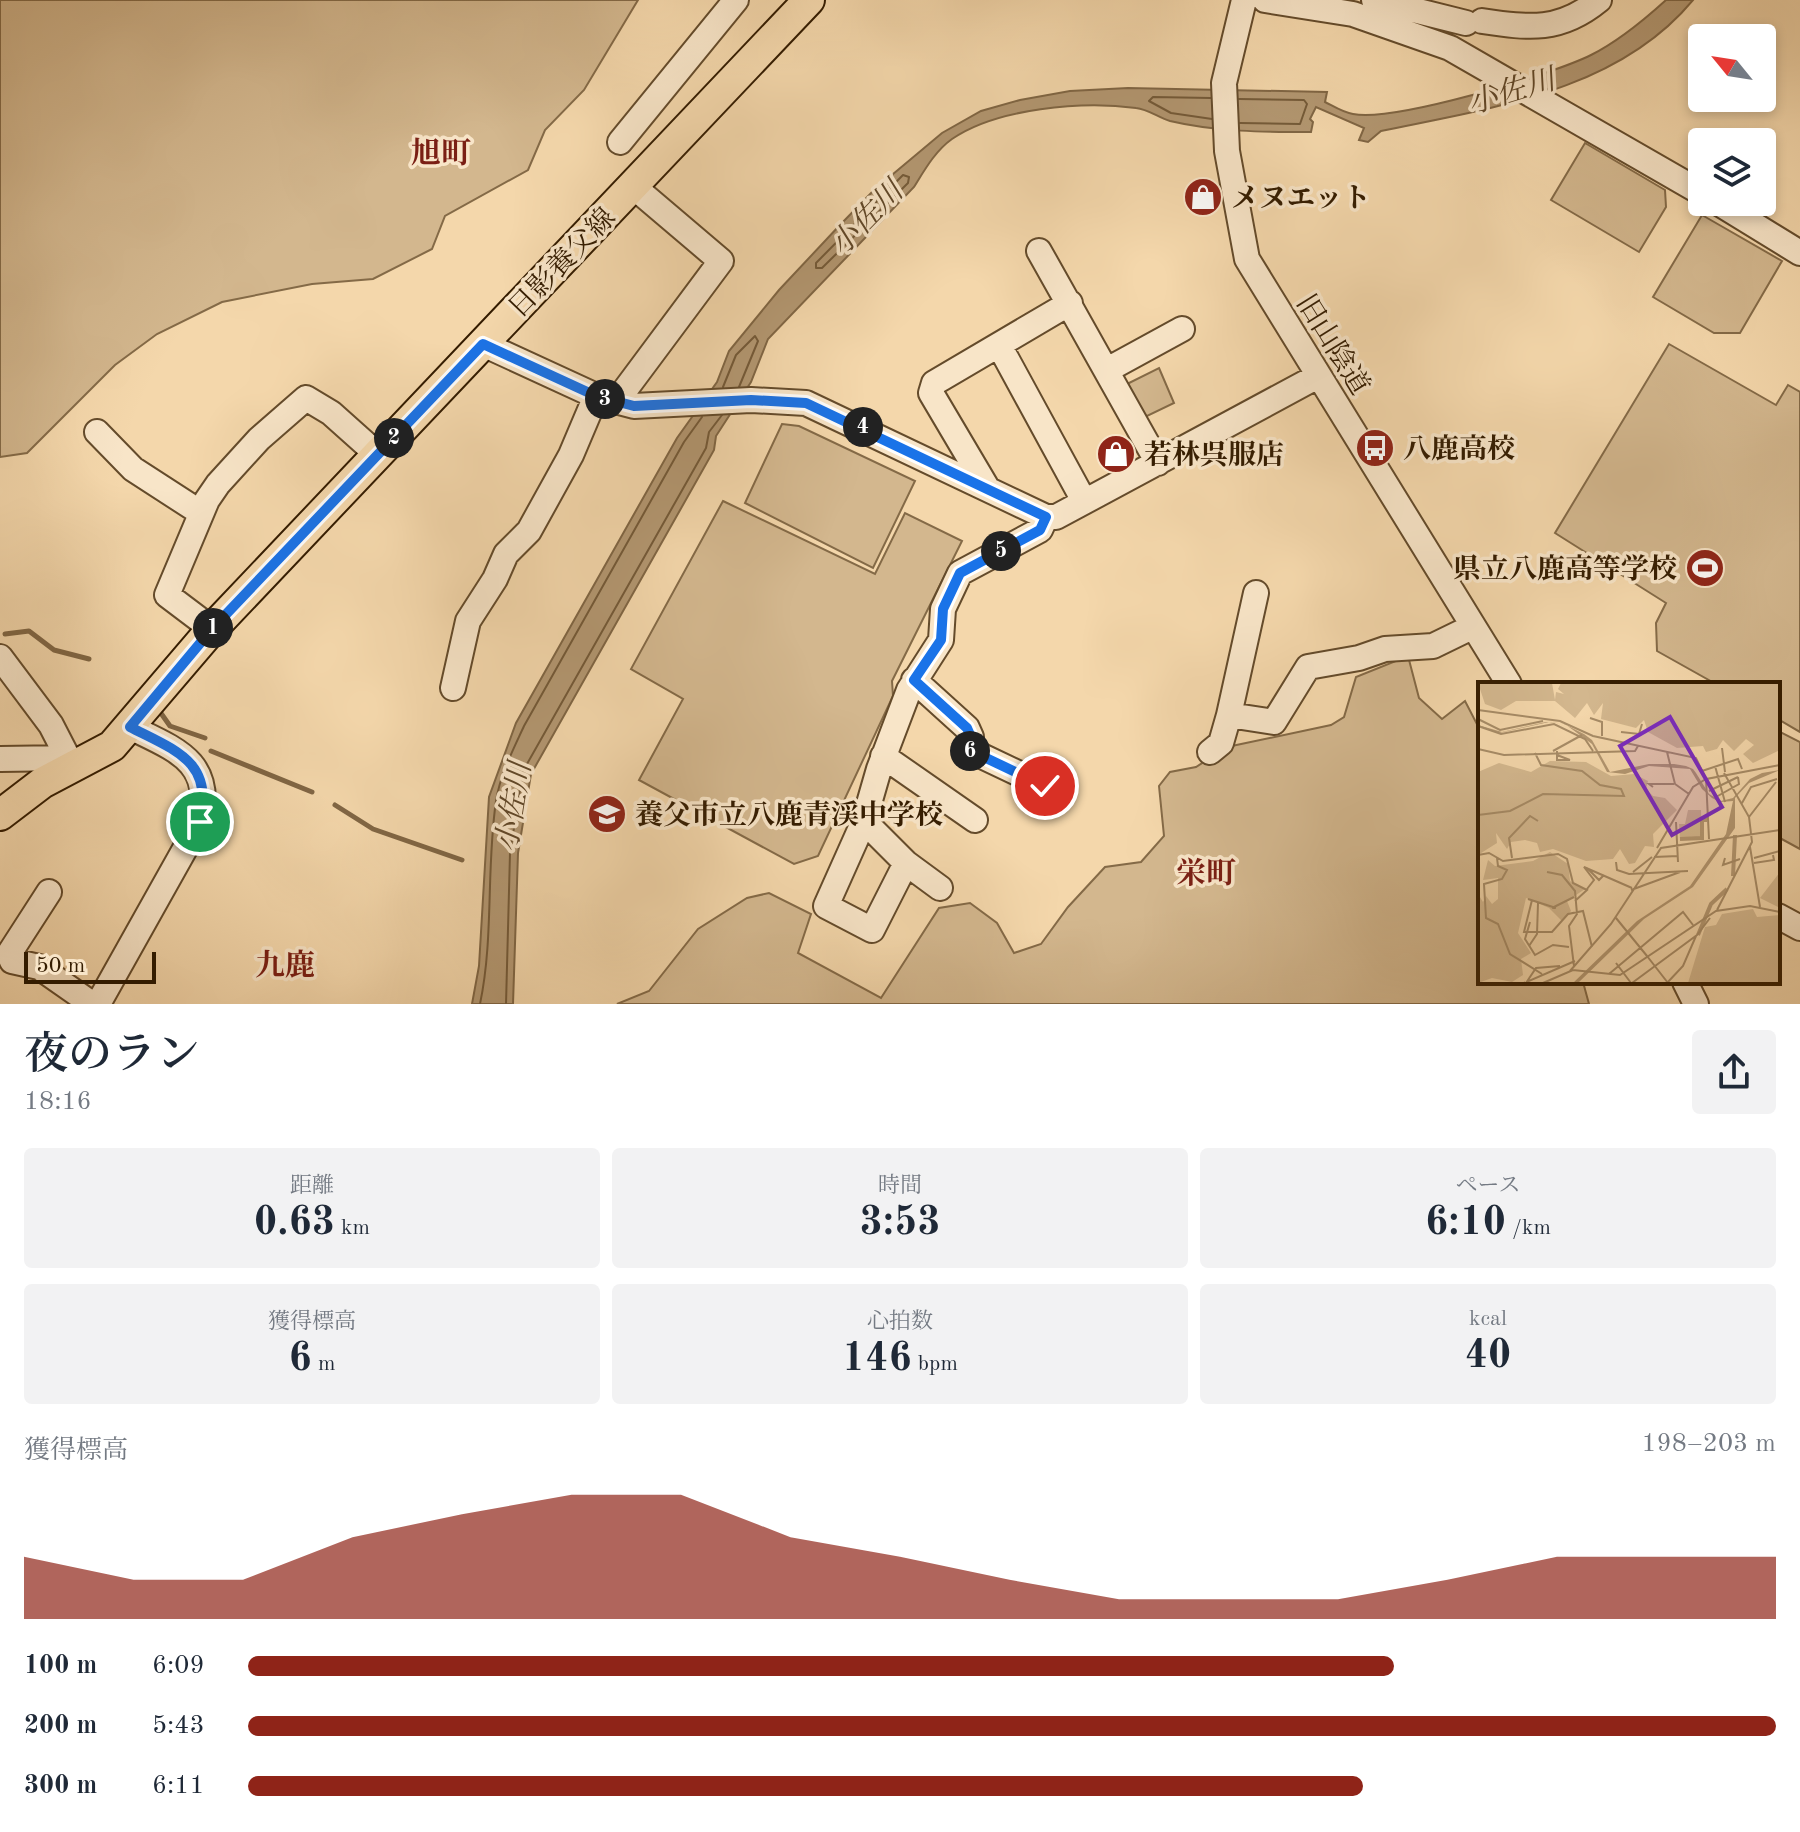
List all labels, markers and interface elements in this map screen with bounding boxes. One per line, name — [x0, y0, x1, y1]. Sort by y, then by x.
north arrow — [1688, 24, 1776, 112]
map controls — [1688, 24, 1776, 216]
water label: 小佐川 — [1463, 62, 1562, 120]
button: layers — [1688, 128, 1776, 216]
district label: 旭町 — [411, 137, 471, 170]
water label: 小佐川 — [823, 172, 912, 262]
shop icon: メヌエット — [1182, 176, 1224, 218]
place label: メヌエット — [1231, 184, 1370, 214]
street label: 日影養父線 — [502, 202, 622, 324]
street label: 旧山陰道 — [1290, 289, 1376, 401]
pin: 3 — [585, 379, 625, 419]
text: 3 — [599, 388, 611, 410]
pin: 4 — [843, 407, 883, 447]
text: 4 — [857, 416, 869, 438]
pin: 2 — [374, 418, 414, 458]
text: 2 — [388, 427, 400, 449]
bus stop icon: 八鹿高校 — [1354, 427, 1396, 469]
shop icon: 若林呉服店 — [1095, 433, 1137, 475]
place label: 八鹿高校 — [1403, 434, 1515, 465]
place label: 若林呉服店 — [1144, 440, 1284, 471]
pin: 5 — [981, 531, 1021, 571]
text: 5 — [995, 540, 1007, 562]
sports icon: 県立八鹿高等学校 — [1684, 547, 1726, 589]
place label: 県立八鹿高等学校 — [1453, 554, 1677, 585]
pin: 1 — [193, 608, 233, 648]
text: 1 — [207, 617, 219, 639]
inset map — [1478, 682, 1780, 984]
pin: 6 — [950, 731, 990, 771]
text: 6 — [964, 740, 976, 762]
pin — [1011, 752, 1079, 820]
water label: 小佐川 — [490, 757, 537, 854]
icon: check — [1023, 764, 1067, 808]
pin — [166, 788, 234, 856]
school or university icon: 養父市立八鹿青渓中学校 — [586, 793, 628, 835]
place label: 養父市立八鹿青渓中学校 — [635, 799, 943, 831]
icon: arrive — [178, 800, 222, 844]
district label: 栄町 — [1176, 857, 1236, 890]
scale bar — [24, 948, 156, 984]
district label: 九鹿 — [255, 949, 315, 982]
text: 50 m — [36, 955, 85, 977]
button: share — [1692, 1030, 1776, 1114]
text: 夜のラン — [24, 1034, 200, 1078]
text: 18:16 — [24, 1089, 92, 1115]
text: 距離 — [290, 1175, 334, 1197]
text: 時間 — [878, 1175, 922, 1197]
text: ペース — [1456, 1175, 1520, 1197]
text: 0.63 — [254, 1204, 335, 1244]
text: 3:53 — [860, 1204, 940, 1244]
text: 6:10 — [1425, 1204, 1506, 1244]
text: km — [335, 1217, 370, 1239]
text: /km — [1506, 1217, 1551, 1239]
text: kcal — [1469, 1308, 1507, 1330]
text: 獲得標高 — [268, 1311, 356, 1333]
text: 心拍数 — [867, 1311, 933, 1333]
text: 40 — [1465, 1337, 1511, 1377]
text: 6 — [289, 1340, 312, 1380]
text: 146 — [842, 1340, 912, 1380]
text: m — [312, 1353, 335, 1375]
text: bpm — [912, 1353, 958, 1375]
text: 198–203 m — [1641, 1431, 1776, 1457]
text: 獲得標高 — [24, 1438, 128, 1464]
text: 100 m — [24, 1653, 97, 1679]
text: 6:09 — [152, 1653, 205, 1679]
text: 200 m — [24, 1713, 97, 1739]
text: 5:43 — [152, 1713, 205, 1739]
text: 300 m — [24, 1773, 97, 1799]
text: 6:11 — [152, 1773, 205, 1799]

